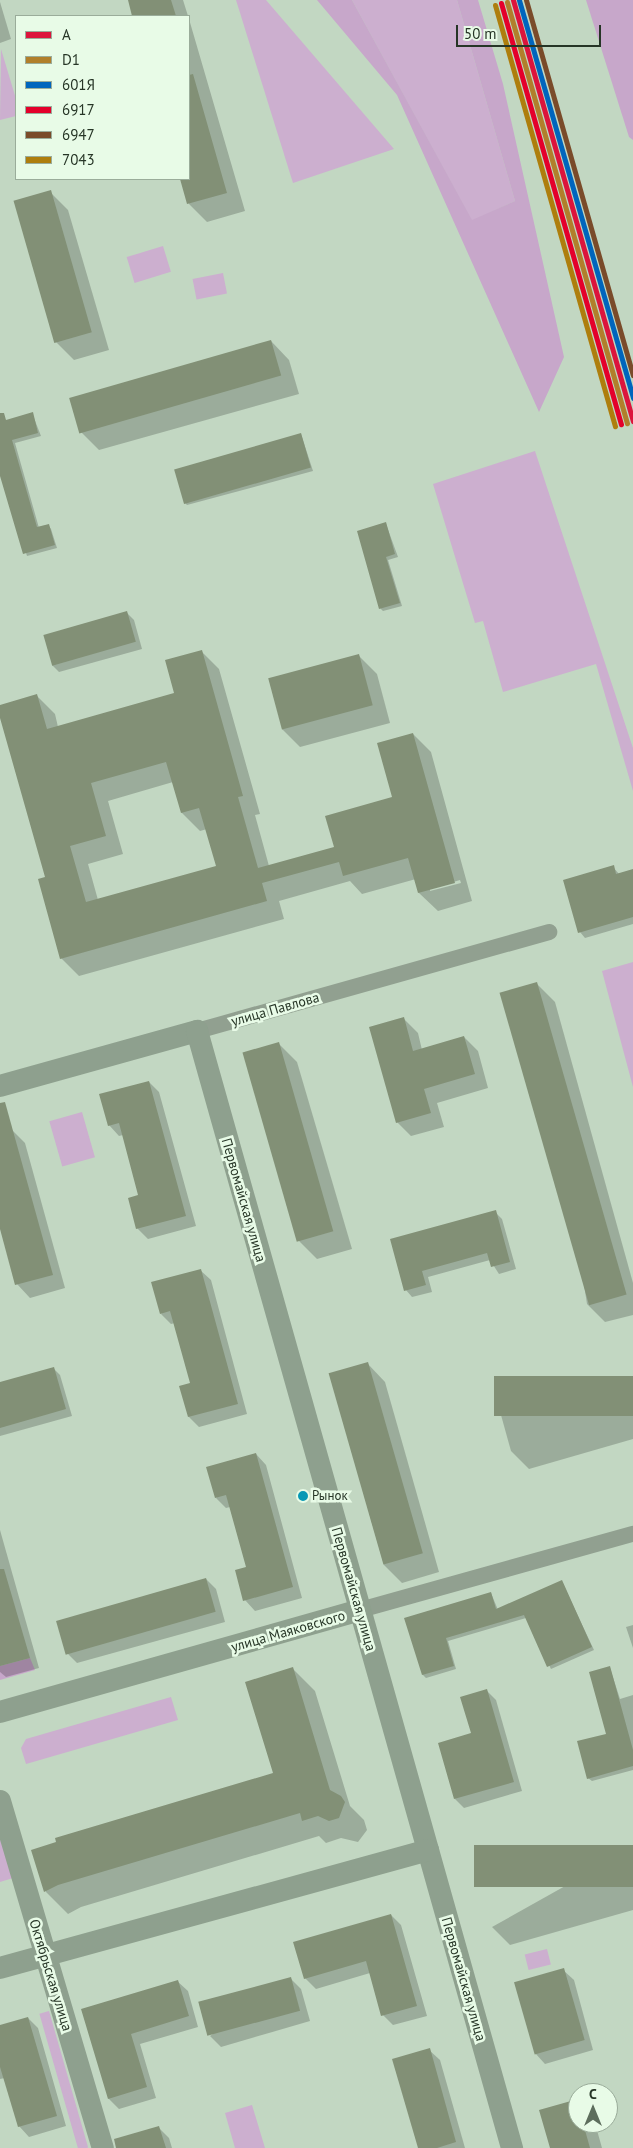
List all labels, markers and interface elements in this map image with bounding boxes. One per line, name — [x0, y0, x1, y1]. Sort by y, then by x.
legend — [15, 15, 190, 180]
scale bar — [458, 15, 603, 47]
text: 50 m — [464, 24, 497, 43]
text: A — [62, 25, 71, 44]
text: D1 — [62, 50, 80, 69]
text: 601Я — [62, 75, 95, 94]
text: 6917 — [62, 100, 95, 119]
text: 6947 — [62, 125, 95, 144]
text: 7043 — [62, 150, 95, 169]
street label: улица Павлова — [229, 988, 321, 1030]
street label: Первомайская улица — [218, 1136, 270, 1264]
place label: Рынок — [312, 1488, 348, 1504]
marker: Рынок — [298, 1491, 308, 1501]
street label: Первомайская улица — [328, 1525, 380, 1653]
street label: улица Маяковского — [229, 1607, 347, 1655]
street label: Первомайская улица — [438, 1915, 490, 2043]
street label: Октябрьская улица — [26, 1917, 76, 2033]
north arrow — [568, 2083, 618, 2133]
text: С — [589, 2085, 597, 2103]

